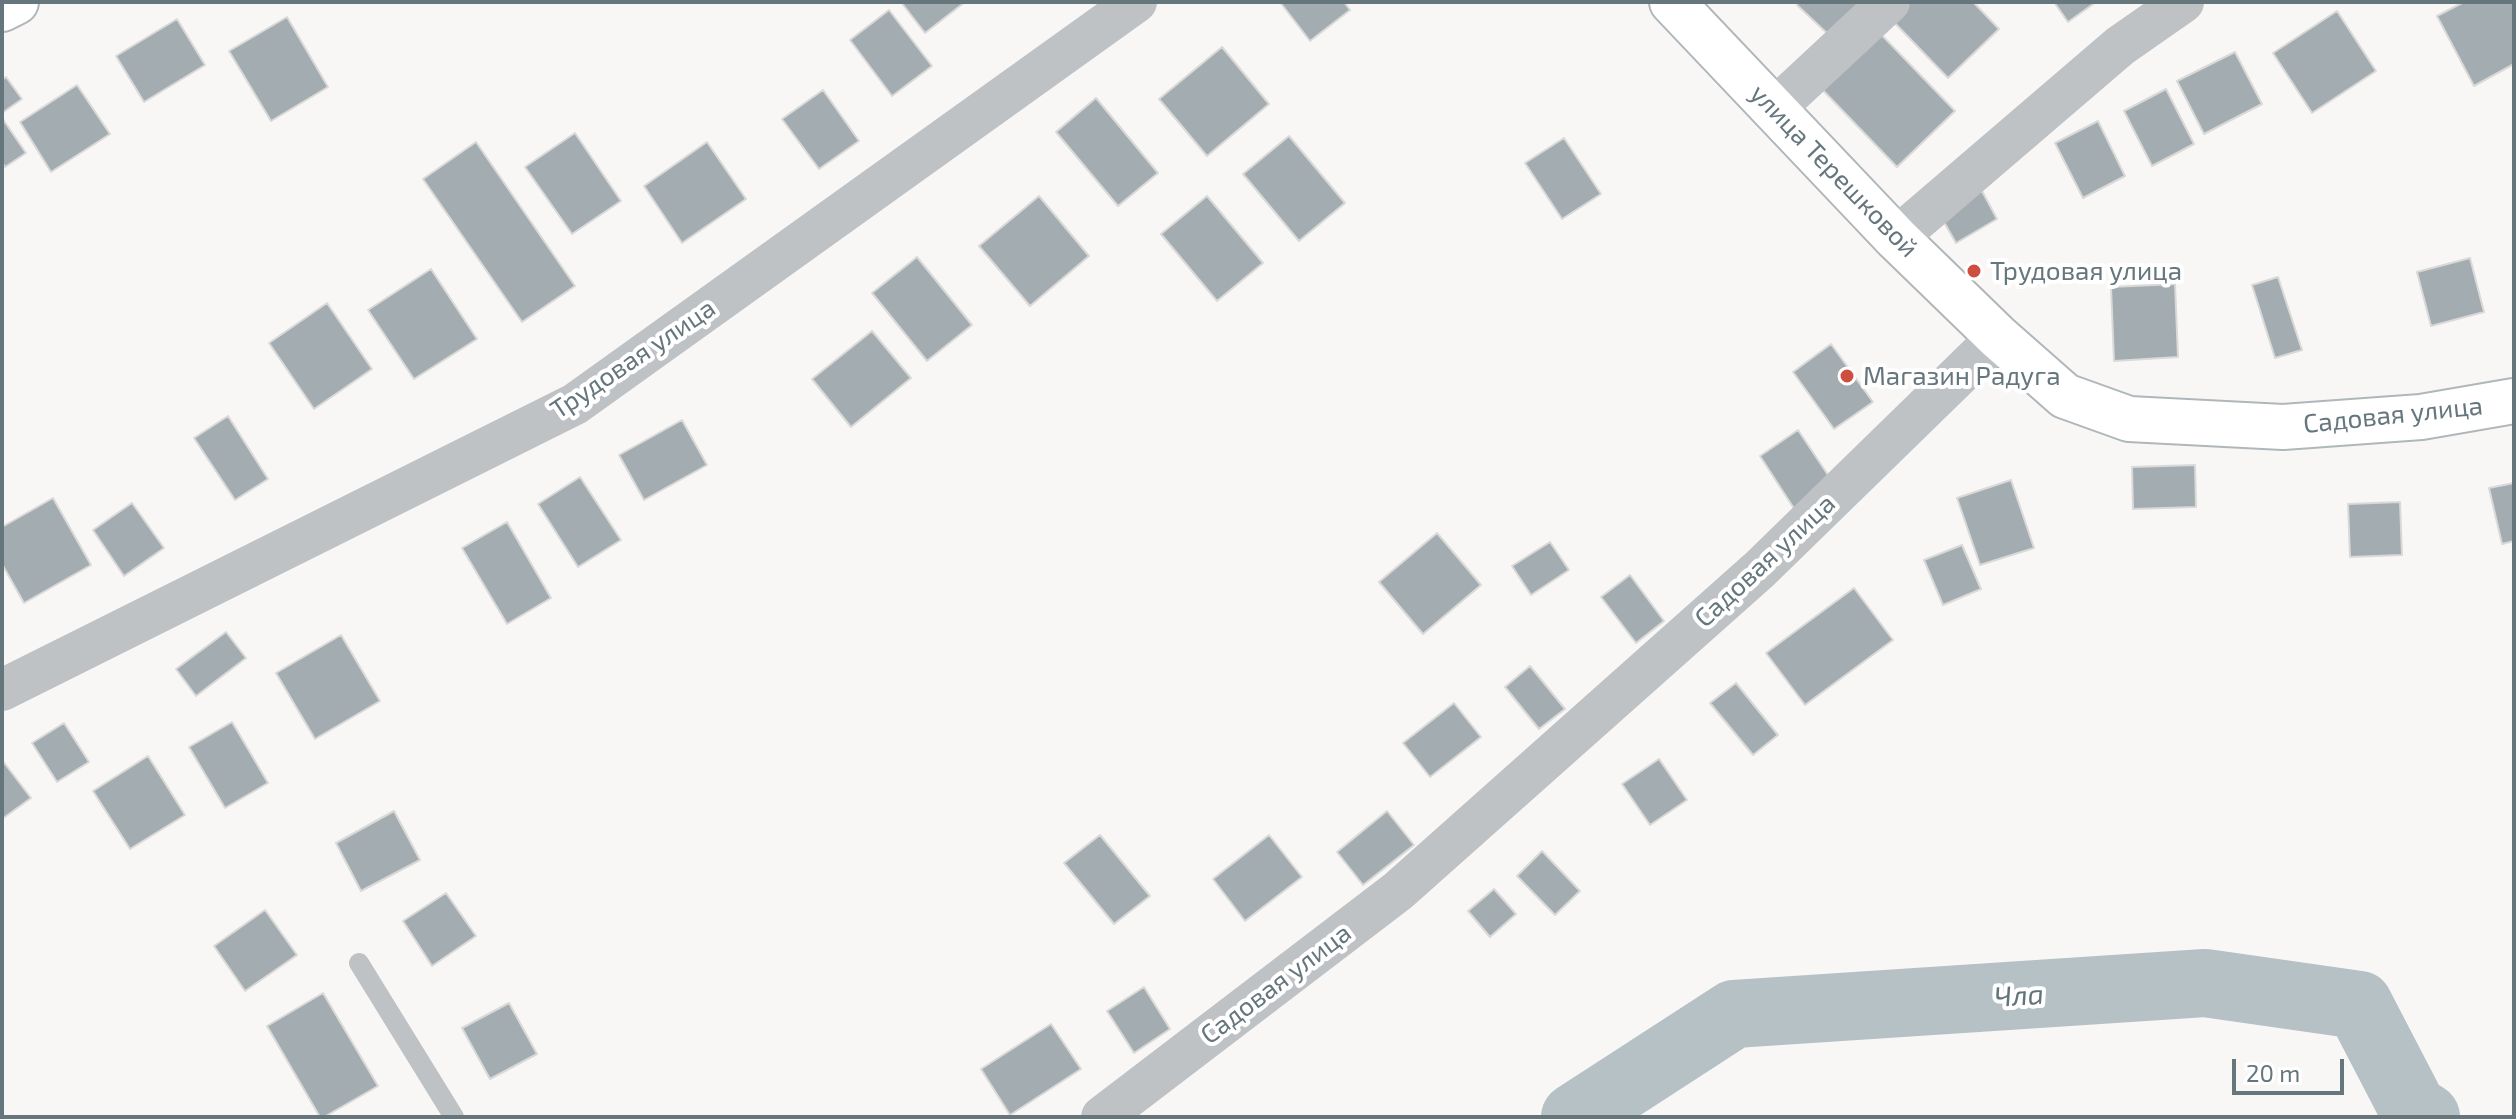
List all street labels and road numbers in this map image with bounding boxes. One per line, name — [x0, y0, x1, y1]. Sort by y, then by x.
street label: улица Терешковой — [1744, 78, 1924, 264]
street label: Трудовая улица — [545, 292, 721, 426]
street label: Садовая улица — [2302, 390, 2484, 440]
street label: Садовая улица — [1688, 488, 1842, 634]
street label: Садовая улица — [1195, 917, 1357, 1051]

